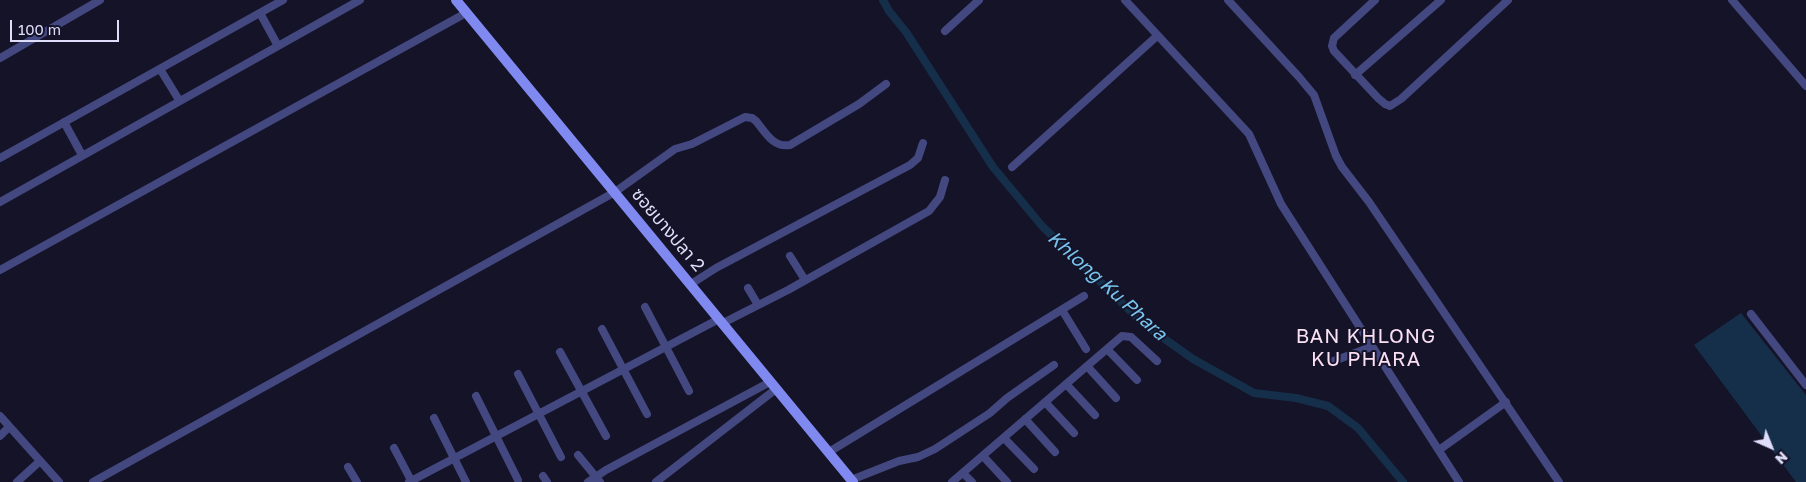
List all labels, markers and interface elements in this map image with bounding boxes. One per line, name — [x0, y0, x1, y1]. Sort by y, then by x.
scale bar — [12, 10, 121, 42]
text: 100 m — [18, 20, 61, 38]
street label: ซอยบางปลา 2 — [627, 184, 709, 276]
water label: Khlong Ku Phara — [1043, 227, 1171, 345]
district label: BAN KHLONG KU PHARA — [1295, 325, 1437, 372]
north arrow — [1746, 422, 1796, 472]
text: N — [1772, 448, 1792, 468]

